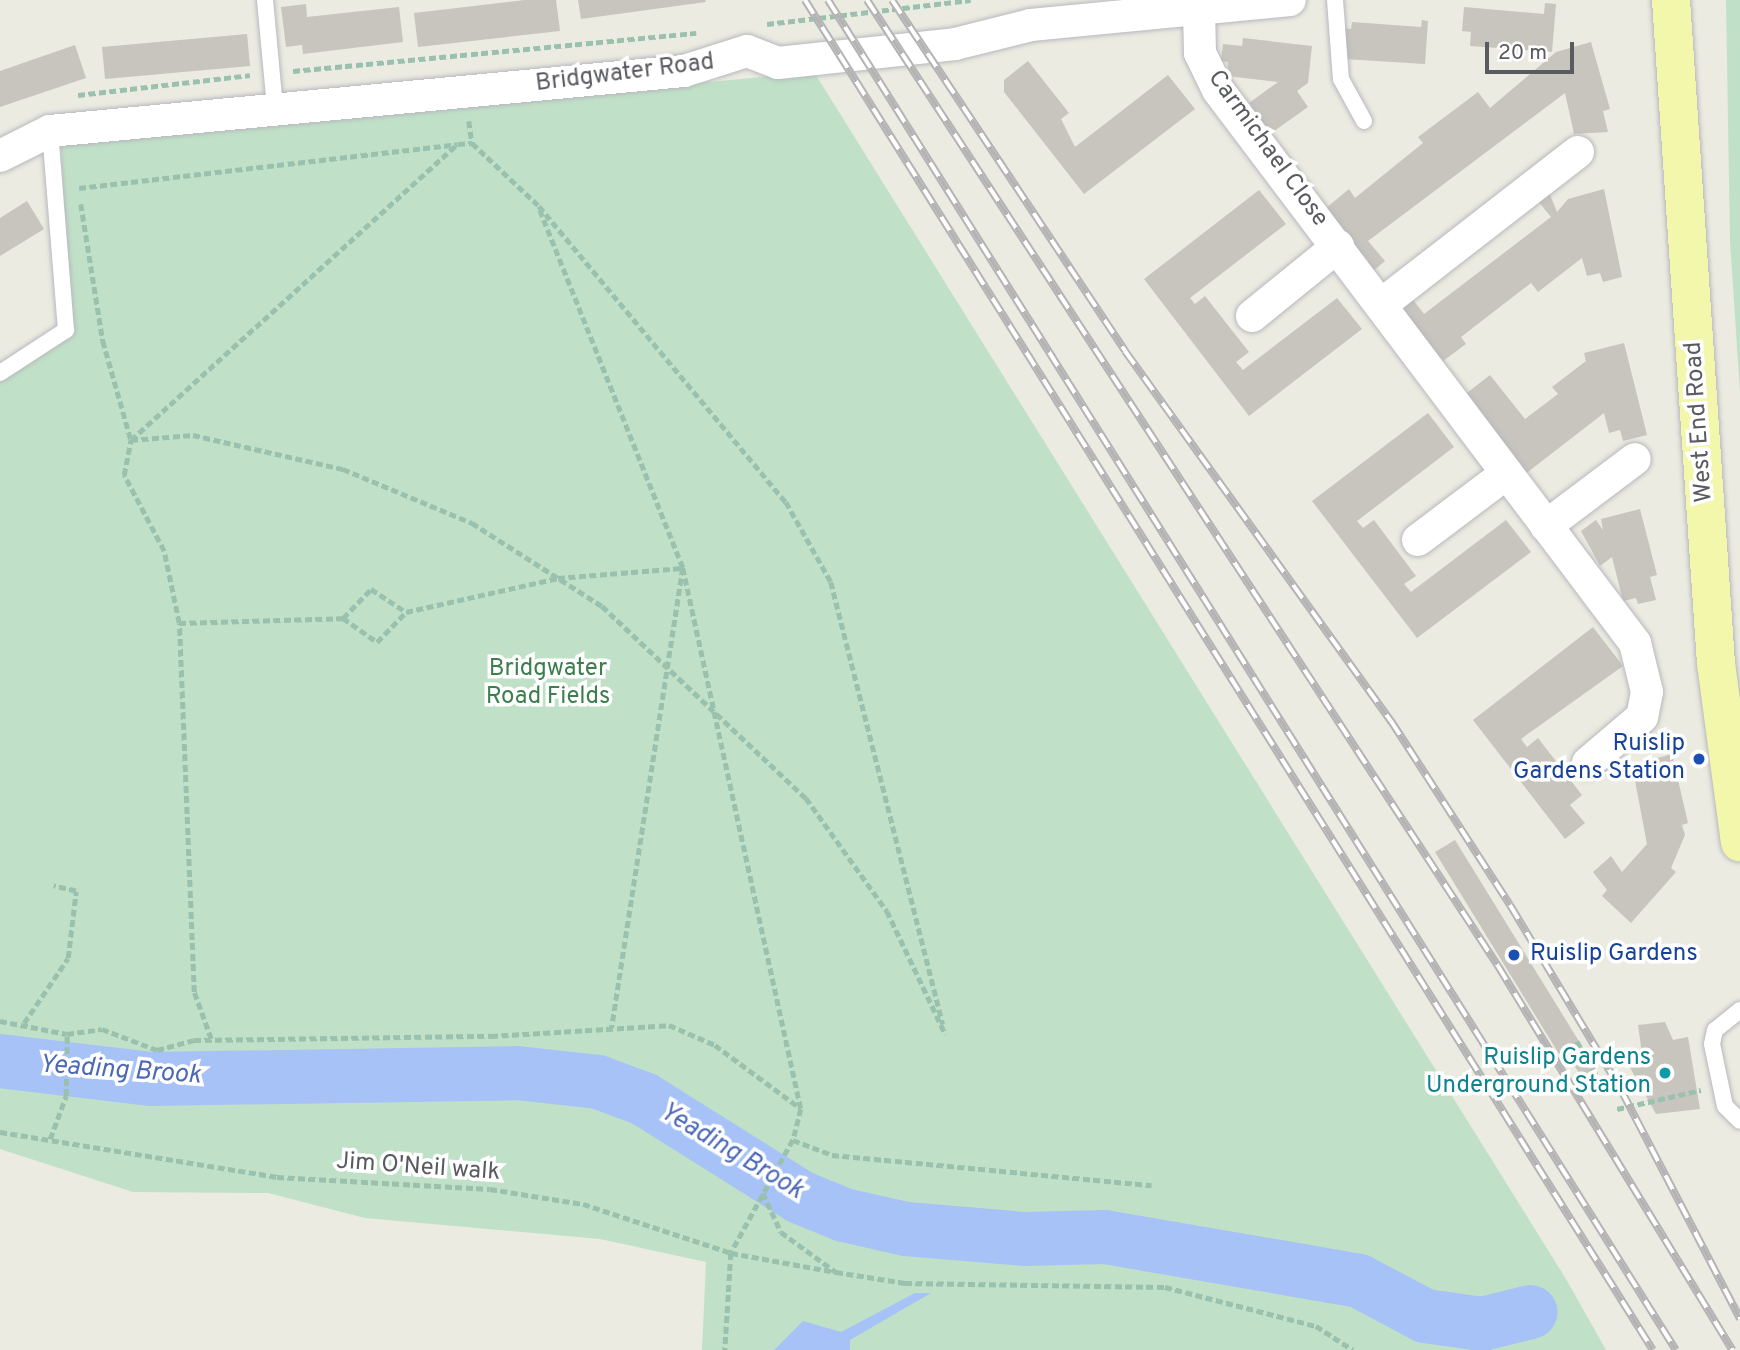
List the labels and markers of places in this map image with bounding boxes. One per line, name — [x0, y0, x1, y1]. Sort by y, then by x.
place label: Ruislip Gardens Station — [1513, 731, 1685, 787]
marker: Ruislip Gardens Station — [1691, 751, 1707, 767]
place label: Ruislip Gardens — [1530, 941, 1698, 969]
marker: Ruislip Gardens — [1504, 945, 1524, 965]
place label: Ruislip Gardens Underground Station — [1426, 1045, 1651, 1101]
marker: Ruislip Gardens Underground Station — [1657, 1065, 1673, 1081]

